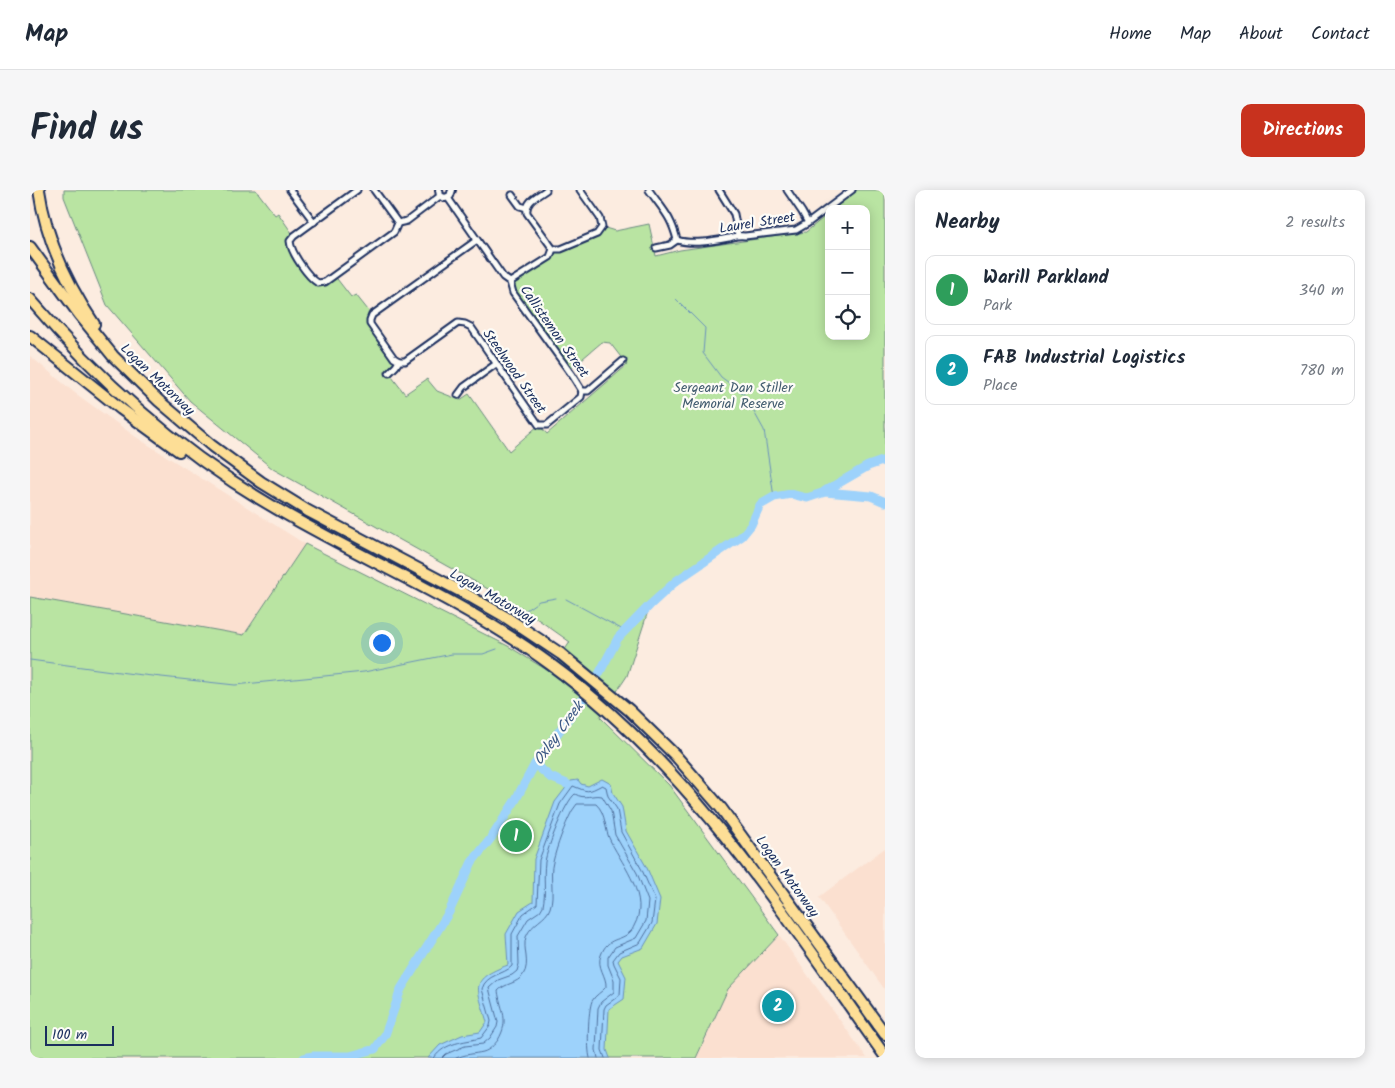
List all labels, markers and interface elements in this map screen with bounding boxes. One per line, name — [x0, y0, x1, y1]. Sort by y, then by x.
text: Map — [25, 15, 68, 54]
text: Home — [1109, 20, 1152, 49]
text: Map — [1180, 20, 1211, 49]
text: About — [1239, 20, 1283, 49]
text: Contact — [1311, 20, 1370, 49]
text: Find us — [30, 102, 143, 158]
button: Directions — [1241, 104, 1365, 157]
map controls — [825, 205, 870, 340]
button: + — [825, 205, 870, 250]
street label: Laurel Street — [718, 206, 797, 240]
text: Nearby — [935, 206, 1000, 239]
text: 2 results — [1285, 210, 1345, 235]
button: − — [825, 250, 870, 295]
text: Warill Parkland — [983, 263, 1109, 293]
text: 1 — [950, 278, 954, 303]
text: 340 m — [1299, 278, 1344, 303]
street label: Callistemon Street — [514, 281, 595, 383]
text: Park — [983, 293, 1012, 318]
button: locate — [825, 295, 870, 340]
street label: Steelwood Street — [477, 325, 552, 419]
street label: Logan Motorway — [115, 338, 200, 421]
text: FAB Industrial Logistics — [983, 343, 1185, 373]
text: 2 — [947, 358, 957, 383]
text: 780 m — [1300, 358, 1344, 383]
text: Place — [983, 373, 1017, 398]
park label: Sergeant Dan Stiller Memorial Reserve — [673, 377, 794, 415]
street label: Logan Motorway — [445, 563, 540, 631]
your location — [369, 630, 395, 656]
water label: Oxley Creek — [527, 695, 591, 770]
pin: 1 — [500, 817, 532, 855]
street label: Logan Motorway — [750, 831, 825, 922]
pin: 2 — [762, 987, 794, 1025]
scale bar — [45, 1023, 114, 1046]
text: 100 m — [52, 1024, 87, 1046]

